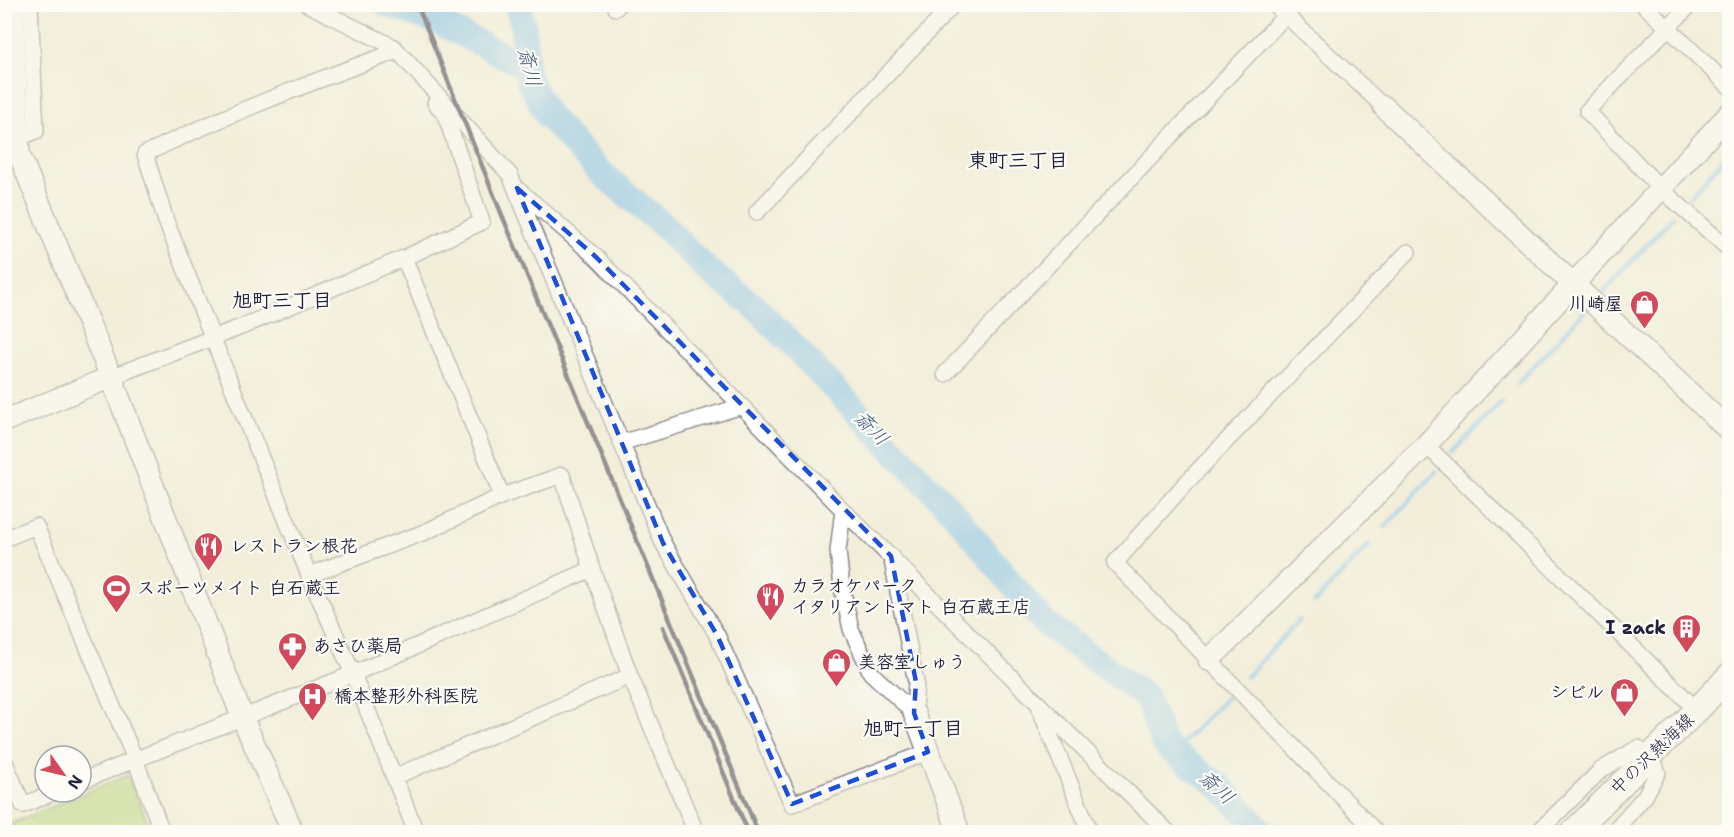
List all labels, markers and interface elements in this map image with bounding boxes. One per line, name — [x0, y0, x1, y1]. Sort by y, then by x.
water label: 斎川 — [513, 44, 547, 90]
district label: 東町三丁目 — [968, 147, 1068, 173]
district label: 旭町三丁目 — [232, 287, 332, 313]
shop icon: 川崎屋 — [1628, 288, 1660, 330]
place label: 川崎屋 — [1569, 292, 1623, 316]
water label: 斎川 — [849, 405, 895, 451]
restaurant icon: レストラン根花 — [193, 530, 225, 572]
place label: レストラン根花 — [230, 534, 357, 558]
sports icon: スポーツメイト 白石蔵王 — [100, 572, 132, 614]
place label: カラオケパーク イタリアントマト 白石蔵王店 — [791, 574, 1030, 619]
place label: スポーツメイト 白石蔵王 — [137, 576, 341, 600]
restaurant icon: カラオケパーク イタリアントマト 白石蔵王店 — [754, 580, 786, 622]
building icon: I zack — [1671, 612, 1703, 654]
place label: I zack — [1605, 616, 1666, 640]
pharmacy icon: あさひ薬局 — [276, 630, 308, 672]
place label: あさひ薬局 — [313, 634, 402, 658]
shop icon: 美容室しゅう — [821, 646, 853, 688]
place label: 美容室しゅう — [858, 650, 966, 674]
shop icon: シビル — [1609, 676, 1641, 718]
hospital icon: 橋本整形外科医院 — [297, 680, 329, 722]
place label: シビル — [1550, 680, 1604, 704]
place label: 橋本整形外科医院 — [334, 684, 478, 708]
street label: 中の沢熱海線 — [1605, 708, 1699, 800]
district label: 旭町一丁目 — [863, 715, 963, 741]
north arrow — [33, 744, 93, 804]
water label: 斎川 — [1193, 764, 1241, 810]
text: N — [63, 771, 87, 793]

